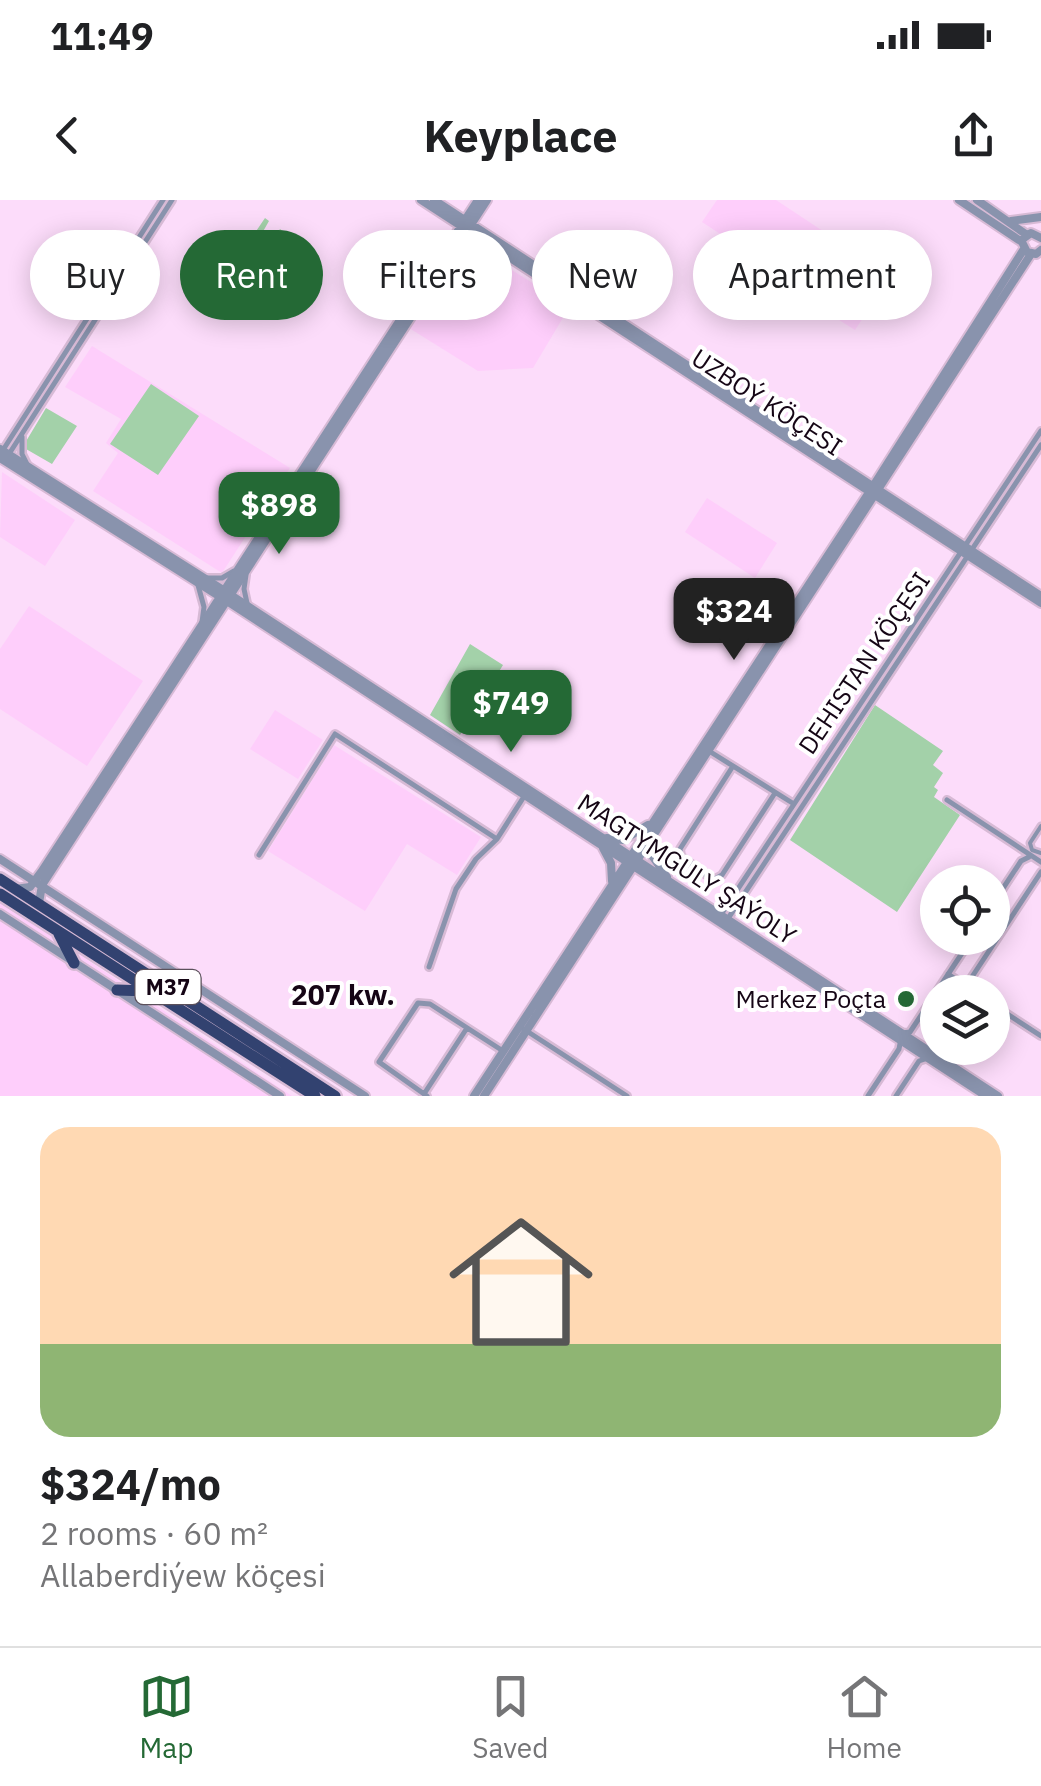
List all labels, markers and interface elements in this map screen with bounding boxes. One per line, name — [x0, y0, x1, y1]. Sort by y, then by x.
text: 11:49 — [50, 11, 154, 60]
text: Keyplace — [423, 106, 618, 164]
icon: back — [40, 108, 95, 163]
icon: share — [946, 108, 1001, 163]
chip: Buy — [30, 230, 160, 320]
chip: Rent — [180, 230, 323, 320]
chip: Filters — [343, 230, 512, 320]
chip: New — [532, 230, 673, 320]
chip: Apartment — [693, 230, 932, 320]
street label: UZBOÝ KÖÇESI — [686, 341, 849, 463]
pin: $898 — [220, 472, 338, 557]
text: $898 — [241, 483, 317, 525]
street label: DEHISTAN KÖÇESI — [790, 565, 937, 760]
pin: $324 — [675, 578, 793, 663]
text: $324 — [696, 589, 772, 631]
pin: $749 — [452, 670, 570, 755]
text: $749 — [473, 681, 549, 723]
street label: MAGTYMGULY ŞAÝOLY — [572, 786, 803, 952]
map controls — [920, 865, 1010, 1065]
button: locate — [920, 865, 1010, 955]
road number: M37 — [136, 970, 200, 1004]
button: layers — [920, 975, 1010, 1065]
district label: 207 kw. — [291, 976, 395, 1013]
place label: Merkez Poçta — [736, 982, 886, 1015]
marker: Merkez Poçta — [895, 988, 917, 1010]
icon: home — [431, 1192, 611, 1372]
text: $324/mo — [40, 1457, 221, 1512]
text: 2 rooms · 60 m² — [40, 1512, 268, 1554]
text: Allaberdiýew köçesi — [40, 1554, 326, 1596]
tab: Map — [139, 1669, 194, 1766]
tab: Saved — [472, 1669, 548, 1766]
tab: Home — [827, 1669, 902, 1766]

